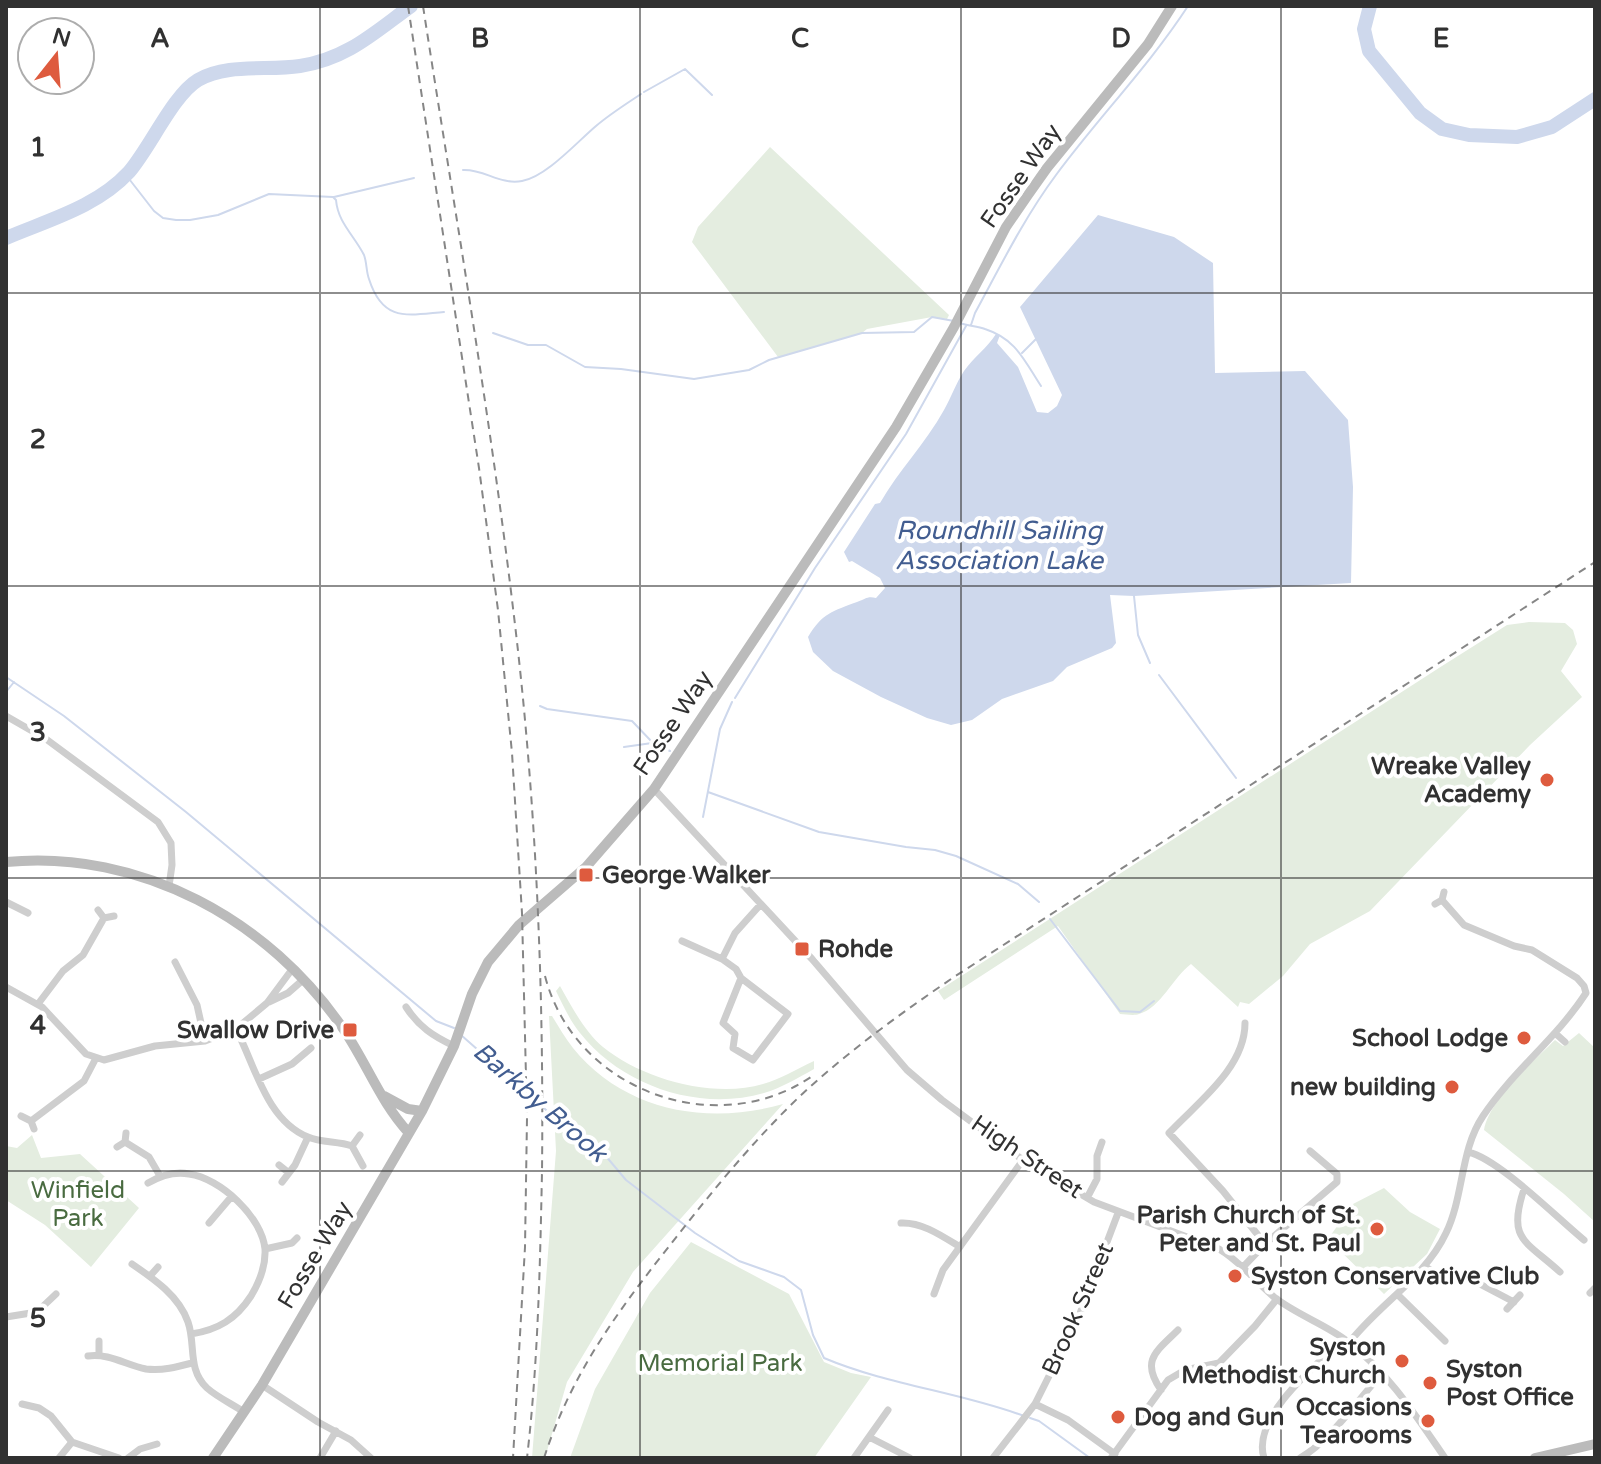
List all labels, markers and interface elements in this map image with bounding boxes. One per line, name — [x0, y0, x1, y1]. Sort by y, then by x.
north arrow — [16, 16, 96, 96]
text: N — [49, 23, 74, 53]
text: A — [150, 23, 170, 54]
text: B — [471, 23, 489, 54]
text: C — [791, 23, 809, 54]
text: D — [1111, 23, 1131, 54]
text: E — [1433, 23, 1449, 54]
street label: Fosse Way — [975, 118, 1068, 234]
text: 1 — [30, 132, 46, 163]
text: 2 — [30, 424, 46, 455]
water label: Roundhill Sailing Association Lake — [895, 515, 1104, 576]
street label: Fosse Way — [627, 665, 719, 781]
text: 3 — [30, 717, 46, 748]
place label: Wreake Valley Academy — [1371, 752, 1531, 809]
marker: Wreake Valley Academy — [1538, 771, 1556, 789]
place label: George Walker — [602, 861, 771, 890]
marker: George Walker — [577, 866, 595, 884]
place label: Rohde — [818, 935, 893, 964]
marker: Rohde — [793, 940, 811, 958]
text: 4 — [30, 1010, 46, 1041]
place label: Swallow Drive — [177, 1016, 334, 1045]
marker: Swallow Drive — [341, 1021, 359, 1039]
place label: School Lodge — [1352, 1024, 1508, 1053]
marker: School Lodge — [1515, 1029, 1533, 1047]
water label: Barkby Brook — [467, 1036, 615, 1170]
place label: new building — [1290, 1073, 1436, 1102]
marker: new building — [1443, 1078, 1461, 1096]
street label: High Street — [966, 1109, 1088, 1205]
park label: Winfield Park — [31, 1176, 125, 1233]
street label: Fosse Way — [272, 1196, 359, 1314]
place label: Parish Church of St. Peter and St. Paul — [1137, 1201, 1361, 1258]
marker: Parish Church of St. Peter and St. Paul — [1368, 1220, 1386, 1238]
street label: Brook Street — [1036, 1238, 1120, 1380]
place label: Syston Conservative Club — [1251, 1262, 1539, 1291]
marker: Syston Conservative Club — [1226, 1267, 1244, 1285]
text: 5 — [30, 1303, 46, 1334]
place label: Syston Methodist Church — [1181, 1333, 1386, 1390]
park label: Memorial Park — [637, 1349, 803, 1378]
marker: Syston Methodist Church — [1393, 1352, 1411, 1370]
place label: Syston Post Office — [1446, 1355, 1574, 1412]
marker: Syston Post Office — [1421, 1374, 1439, 1392]
place label: Occasions Tearooms — [1296, 1393, 1412, 1450]
place label: Dog and Gun — [1134, 1403, 1284, 1432]
marker: Dog and Gun — [1109, 1408, 1127, 1426]
marker: Occasions Tearooms — [1419, 1412, 1437, 1430]

